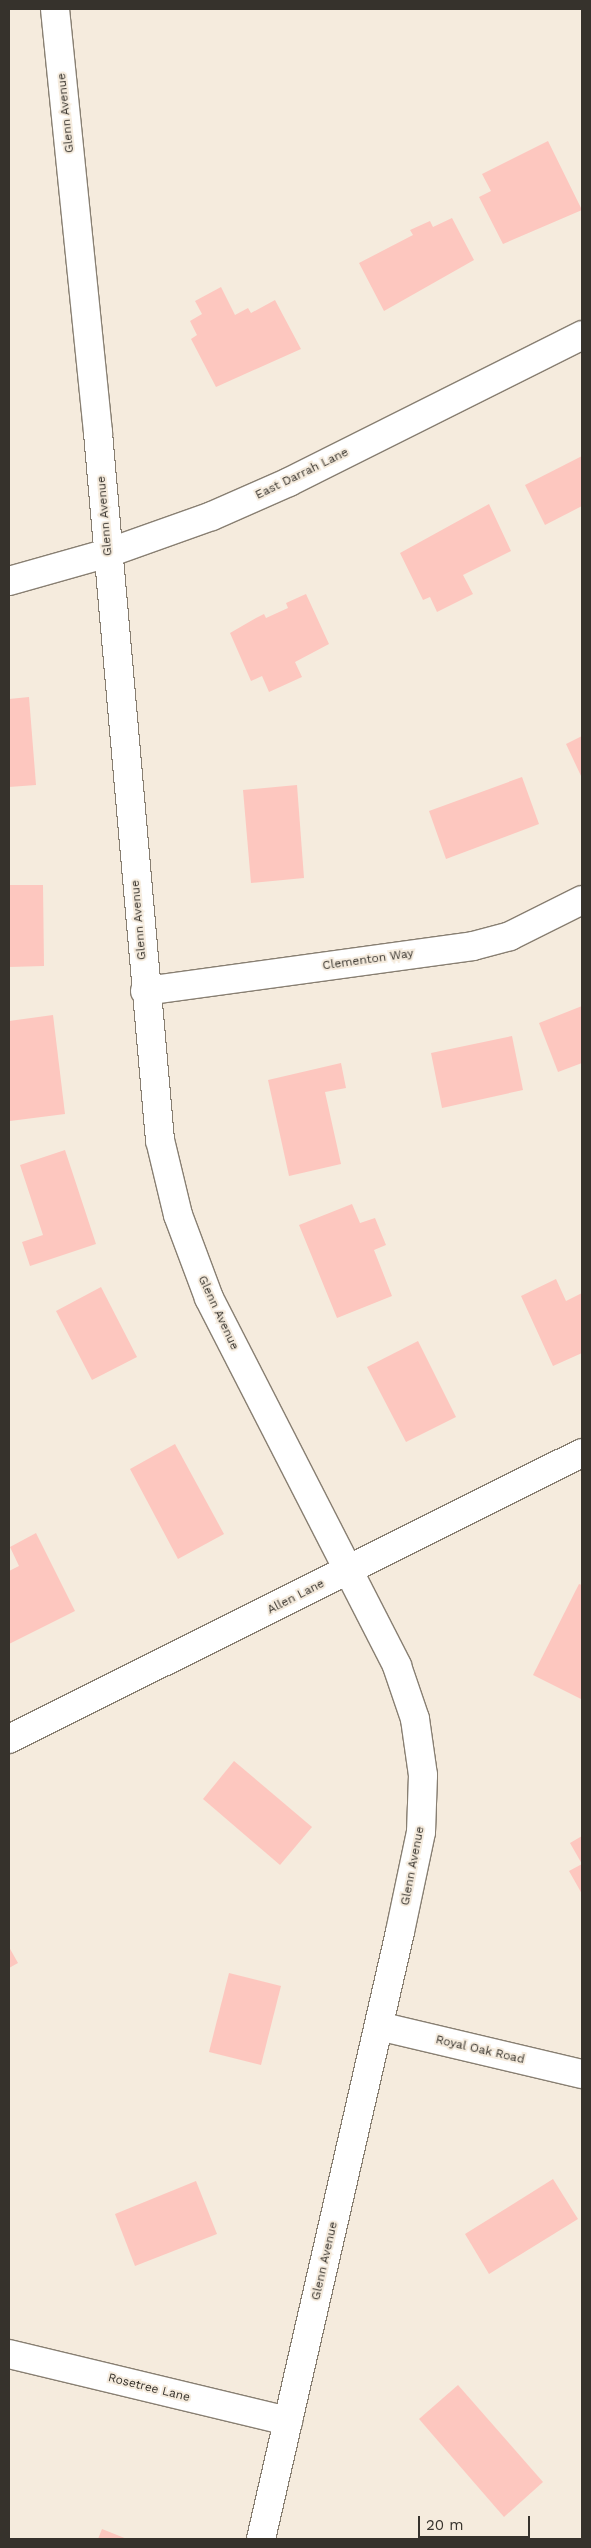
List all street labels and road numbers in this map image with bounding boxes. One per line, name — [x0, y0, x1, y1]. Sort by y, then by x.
street label: Glenn Avenue — [55, 72, 77, 154]
street label: East Darrah Lane — [253, 445, 351, 503]
street label: Glenn Avenue — [94, 475, 116, 557]
street label: Glenn Avenue — [128, 879, 150, 961]
street label: Clementon Way — [321, 946, 415, 974]
street label: Glenn Avenue — [194, 1273, 242, 1353]
street label: Allen Lane — [265, 1577, 327, 1617]
street label: Glenn Avenue — [398, 1825, 428, 1907]
street label: Royal Oak Road — [434, 2033, 526, 2067]
street label: Glenn Avenue — [309, 2220, 341, 2302]
street label: Rosetree Lane — [106, 2371, 192, 2405]

